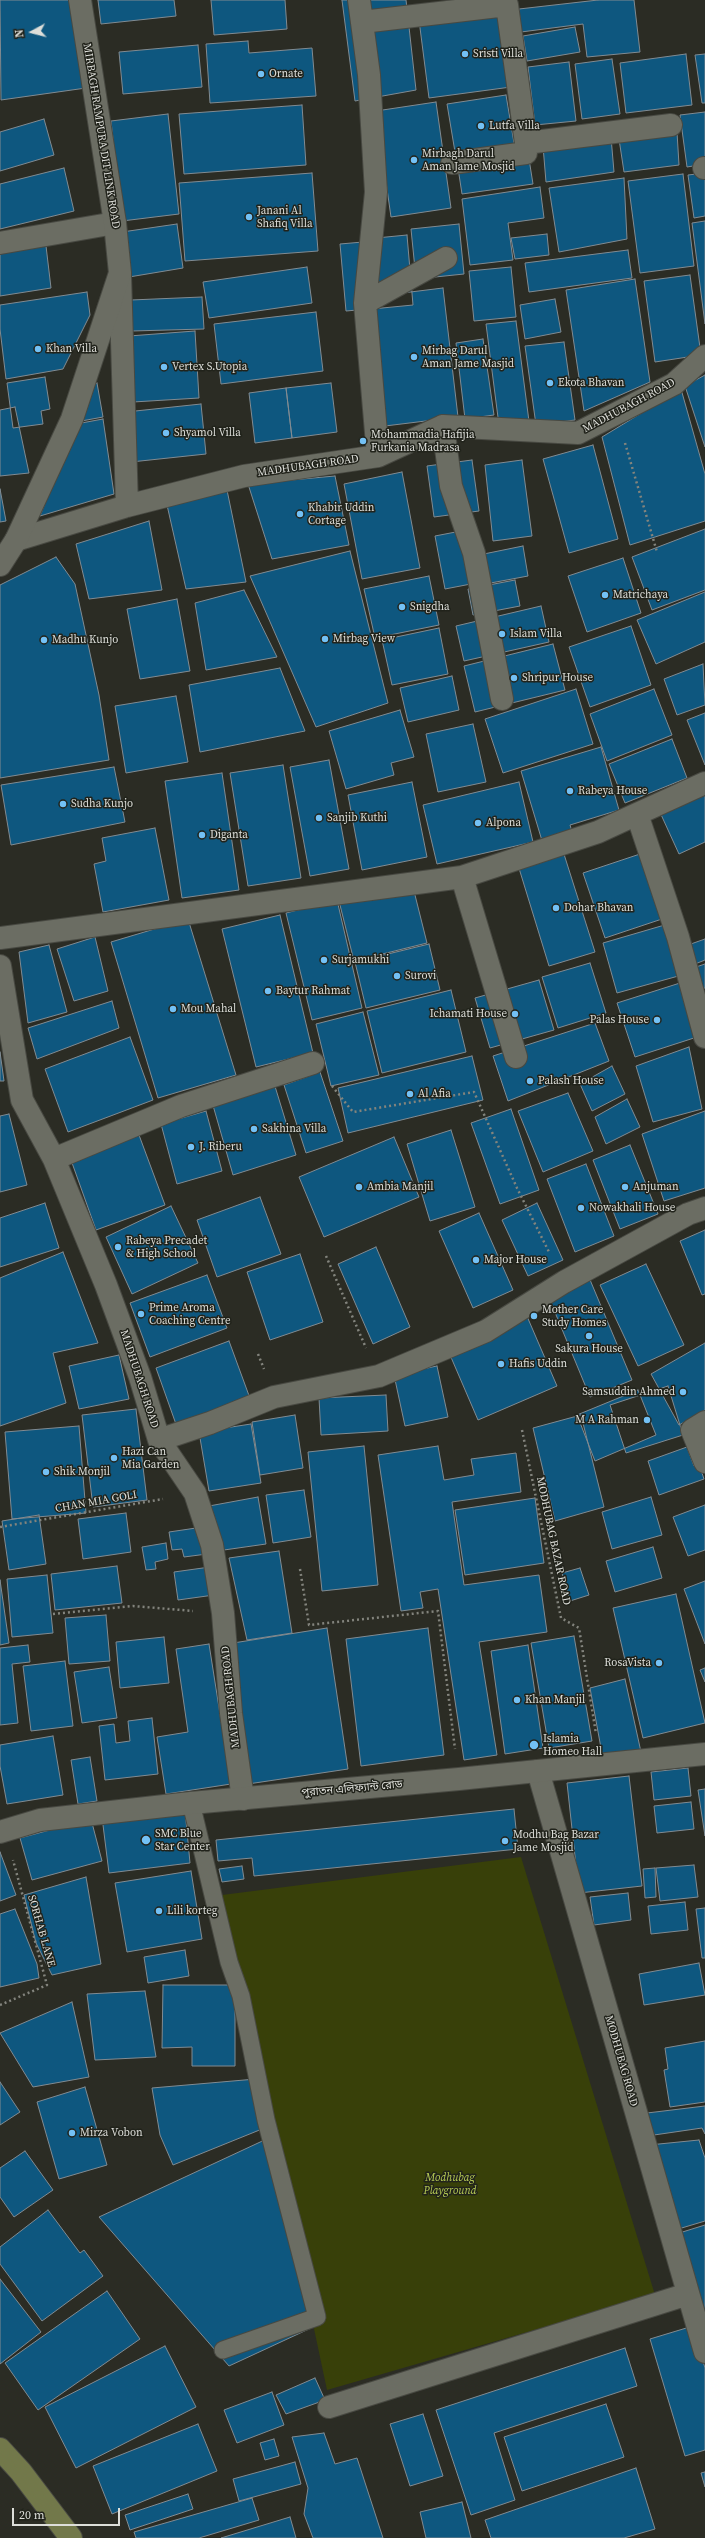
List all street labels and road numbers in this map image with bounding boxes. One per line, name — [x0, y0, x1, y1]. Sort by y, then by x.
street label: MIRBAGH RAMPURA DIT LINK ROAD — [80, 43, 122, 229]
street label: MADHUBAGH ROAD — [581, 376, 677, 436]
street label: MADHUBAGH ROAD — [256, 452, 360, 480]
street label: MADHUBAGH ROAD — [117, 1328, 161, 1430]
street label: MODHUBAG BAZAR ROAD — [533, 1476, 573, 1606]
street label: CHAN MIA GOLI — [54, 1488, 138, 1516]
street label: MADHUBAGH ROAD — [219, 1645, 243, 1749]
street label: পুরাতন এলিফ্যান্ট রোড — [301, 1778, 403, 1800]
street label: SORHAB LANE — [24, 1894, 58, 1968]
street label: MODHUBAG ROAD — [602, 2014, 640, 2108]

